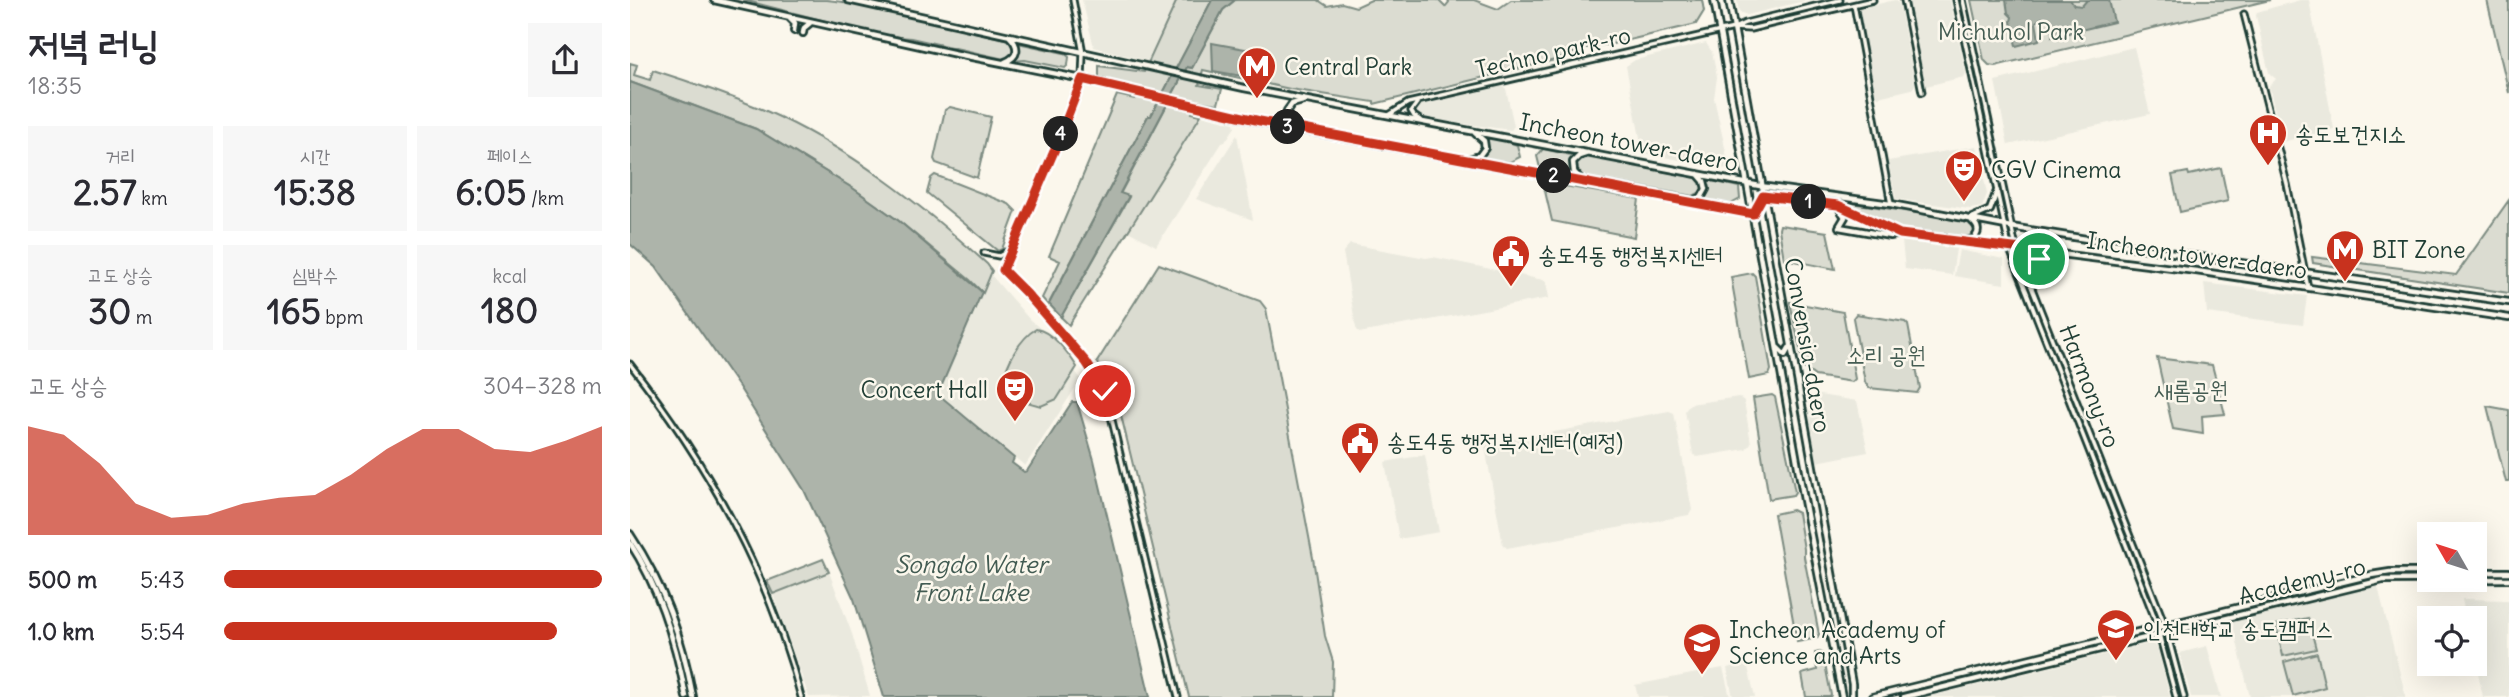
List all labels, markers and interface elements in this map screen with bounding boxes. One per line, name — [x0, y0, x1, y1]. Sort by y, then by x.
park label: Michuhol Park — [1938, 17, 2084, 46]
street label: Techno park-ro — [1473, 20, 1633, 84]
text: 저녁 러닝 — [28, 21, 159, 68]
button: share — [528, 23, 602, 97]
metro station icon: Central Park — [1236, 45, 1278, 100]
place label: Central Park — [1284, 52, 1412, 81]
text: 18:35 — [28, 71, 82, 100]
street label: Incheon tower-daero — [1517, 107, 1741, 177]
pin: 3 — [1270, 110, 1306, 144]
hospital icon: 송도보건지소 — [2247, 112, 2289, 167]
text: 3 — [1282, 114, 1293, 138]
pin: 4 — [1044, 116, 1078, 152]
place label: 송도보건지소 — [2295, 119, 2406, 148]
text: 4 — [1055, 121, 1066, 145]
text: 거리 — [105, 144, 136, 168]
text: 시간 — [300, 144, 330, 168]
text: 페이스 — [487, 144, 533, 168]
theatre icon: CGV Cinema — [1943, 148, 1985, 203]
place label: CGV Cinema — [1991, 155, 2121, 184]
pin: 2 — [1536, 158, 1572, 194]
text: 2 — [1548, 163, 1559, 187]
text: 2.57 — [73, 170, 137, 214]
text: 15:38 — [274, 170, 356, 214]
text: 6:05 — [455, 170, 526, 214]
pin: 1 — [1792, 184, 1826, 220]
text: km — [137, 186, 168, 210]
text: /km — [526, 186, 564, 210]
text: 1 — [1805, 189, 1812, 213]
street label: Incheon tower-daero — [2085, 225, 2309, 285]
metro station icon: BIT Zone — [2324, 228, 2366, 283]
pin — [2009, 229, 2069, 289]
public building icon: 송도4동 행정복지센터 — [1490, 233, 1532, 288]
place label: BIT Zone — [2372, 235, 2466, 264]
place label: 송도4동 행정복지센터 — [1538, 240, 1723, 269]
icon: arrive — [2020, 240, 2058, 278]
street label: Convensia-daero — [1778, 255, 1838, 435]
text: 고도 상승 — [87, 263, 153, 287]
text: 심박수 — [292, 263, 338, 287]
text: kcal — [493, 264, 527, 288]
text: 180 — [481, 288, 538, 332]
text: 30 — [88, 289, 131, 333]
text: 165 — [267, 289, 321, 333]
text: m — [131, 305, 152, 329]
text: bpm — [321, 305, 363, 329]
street label: Harmony-ro — [2053, 320, 2127, 452]
park label: 소리 공원 — [1846, 340, 1926, 369]
pin — [1075, 361, 1135, 421]
theatre icon: Concert Hall — [994, 368, 1036, 423]
text: 고도 상승 — [28, 371, 108, 400]
text: 304–328 m — [483, 371, 602, 400]
icon: check — [1086, 372, 1124, 410]
place label: Concert Hall — [861, 375, 988, 404]
park label: 새롬공원 — [2154, 375, 2228, 404]
public building icon: 송도4동 행정복지센터(예정) — [1339, 420, 1381, 475]
place label: 송도4동 행정복지센터(예정) — [1387, 427, 1623, 456]
north arrow — [2417, 522, 2487, 592]
map controls — [2417, 522, 2487, 676]
water label: Songdo Water Front Lake — [895, 549, 1051, 607]
street label: Academy-ro — [2236, 551, 2368, 611]
text: 500 m — [28, 565, 97, 594]
text: 5:43 — [140, 565, 185, 594]
button: locate — [2417, 606, 2487, 676]
school or university icon: 인천대학교 송도캠퍼스 — [2095, 607, 2137, 662]
place label: 인천대학교 송도캠퍼스 — [2143, 614, 2334, 643]
place label: Incheon Academy of Science and Arts — [1729, 615, 1946, 670]
text: 1.0 km — [28, 617, 94, 646]
text: 5:54 — [140, 617, 185, 646]
school or university icon: Incheon Academy of Science and Arts — [1681, 621, 1723, 676]

